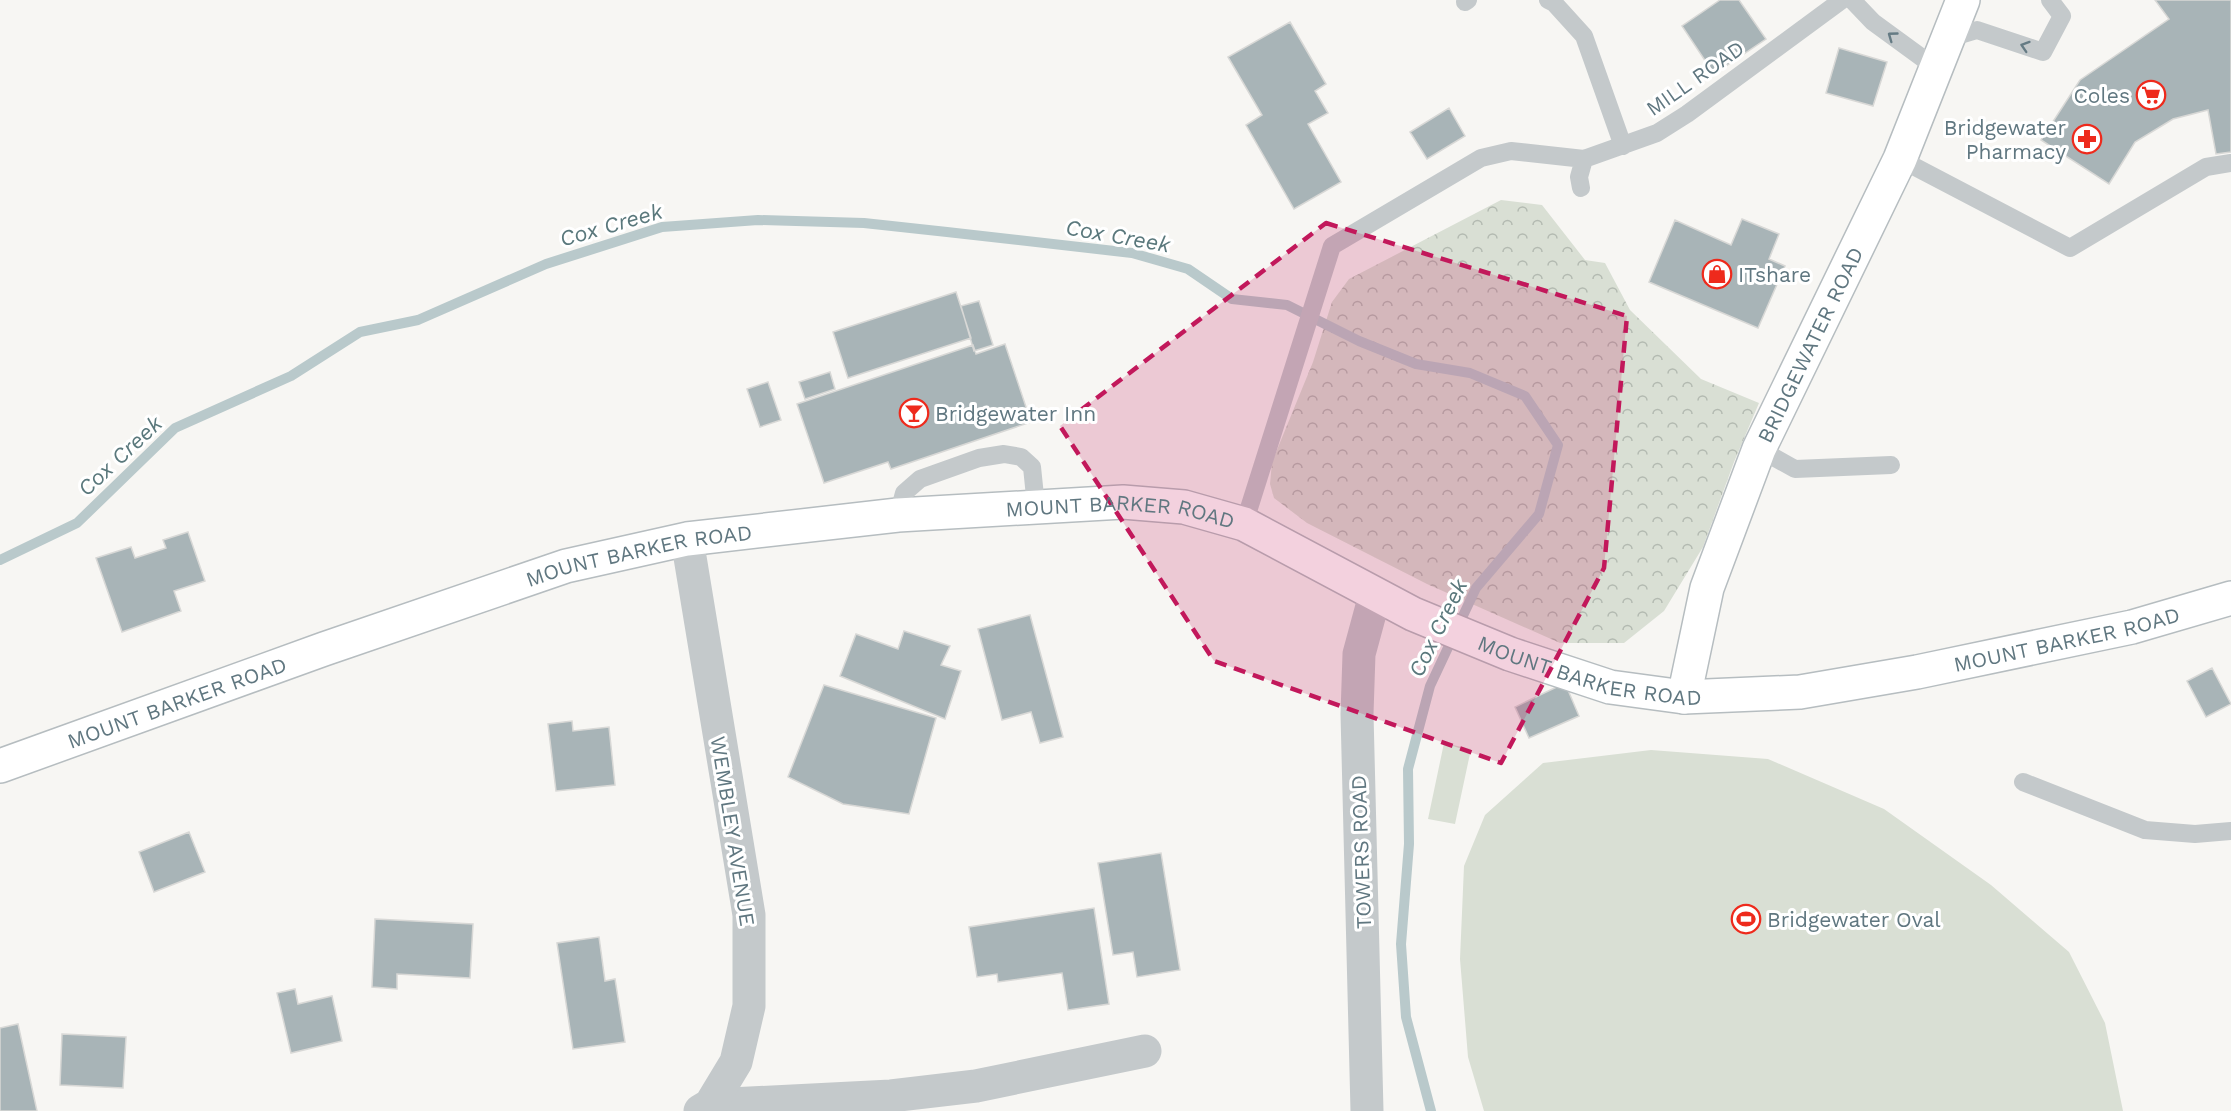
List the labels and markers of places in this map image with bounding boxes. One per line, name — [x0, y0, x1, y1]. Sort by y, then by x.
supermarket icon: Coles — [2135, 79, 2167, 111]
place label: Coles — [2073, 83, 2130, 108]
place label: Bridgewater Pharmacy — [1944, 115, 2066, 164]
pharmacy icon: Bridgewater Pharmacy — [2071, 123, 2103, 155]
shop icon: ITshare — [1701, 258, 1733, 290]
place label: ITshare — [1738, 262, 1811, 287]
bar icon: Bridgewater Inn — [898, 397, 930, 429]
place label: Bridgewater Inn — [935, 401, 1096, 426]
sports icon: Bridgewater Oval — [1730, 903, 1762, 935]
place label: Bridgewater Oval — [1767, 907, 1941, 932]

